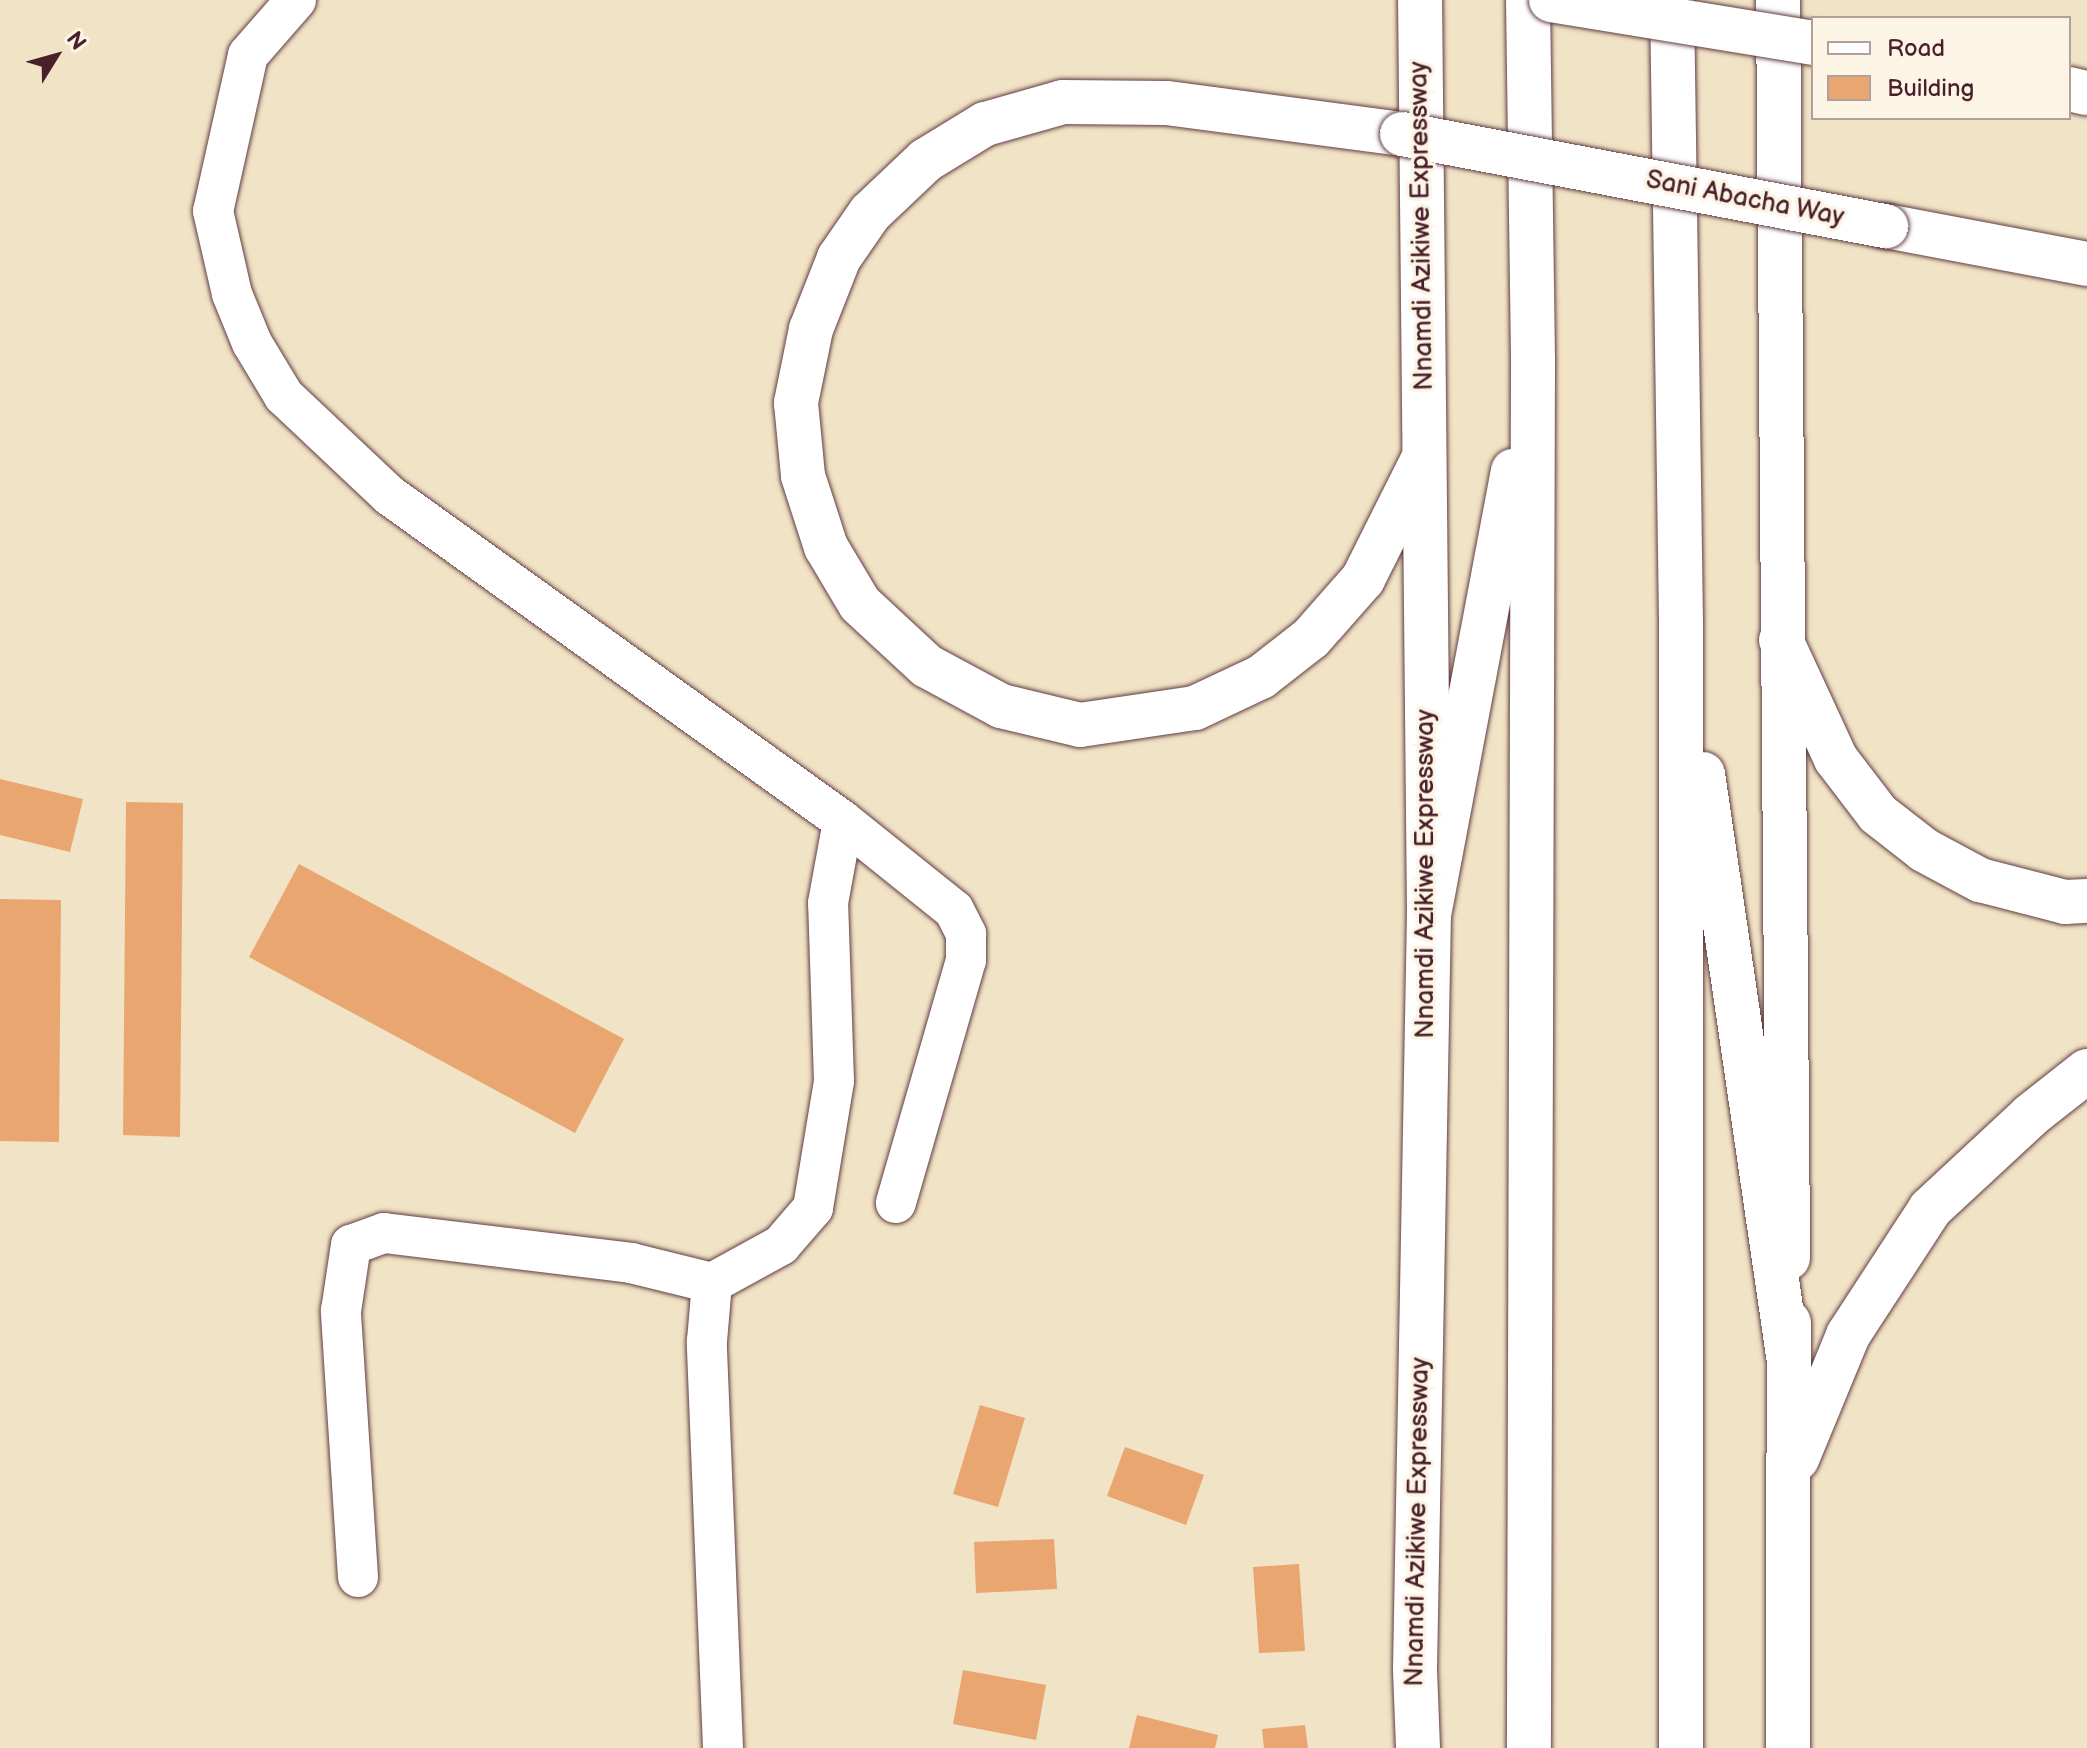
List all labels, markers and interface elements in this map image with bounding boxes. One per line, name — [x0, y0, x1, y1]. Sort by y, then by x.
north arrow — [16, 16, 96, 96]
legend — [1811, 16, 2071, 120]
text: N — [60, 27, 91, 56]
text: Road — [1887, 34, 1945, 63]
street label: Nnamdi Azikiwe Expressway — [1404, 61, 1440, 391]
text: Building — [1887, 74, 1974, 103]
street label: Sani Abacha Way — [1643, 164, 1847, 234]
street label: Nnamdi Azikiwe Expressway — [1410, 709, 1442, 1039]
street label: Nnamdi Azikiwe Expressway — [1400, 1357, 1436, 1687]

